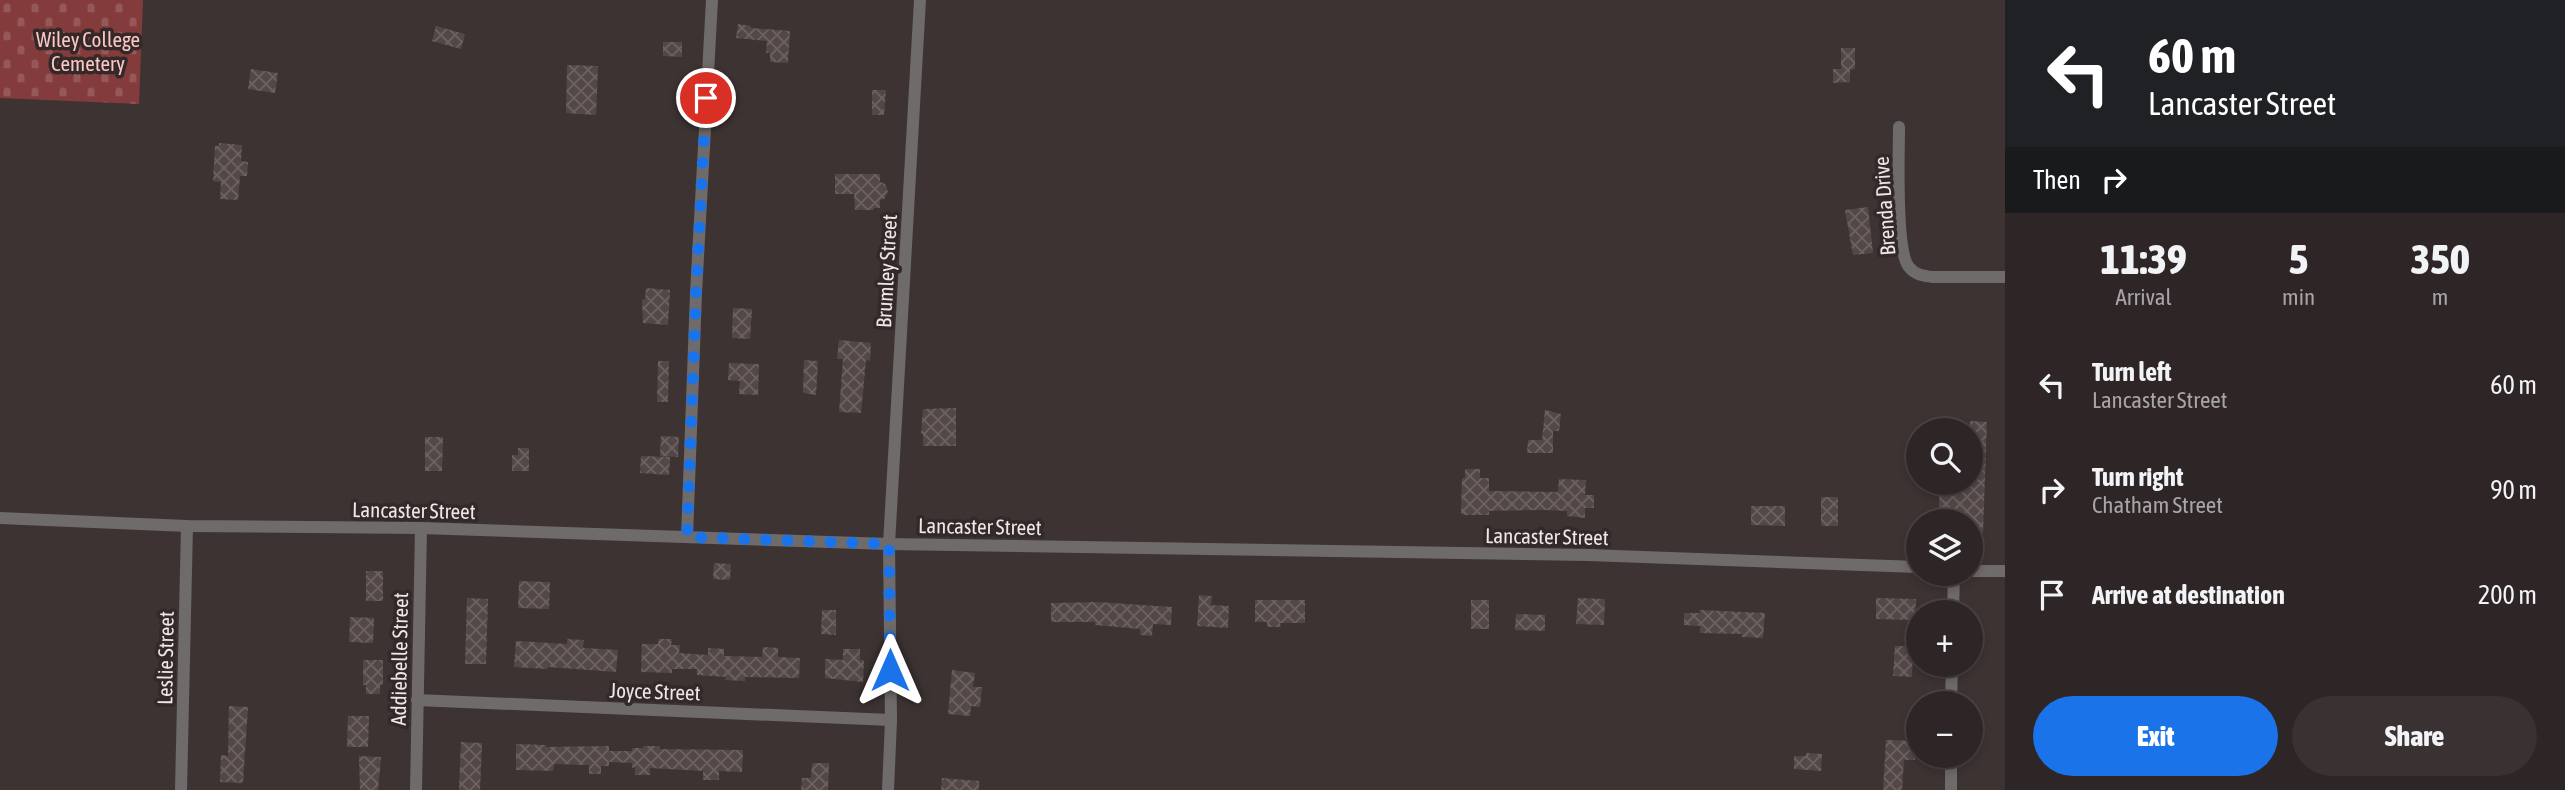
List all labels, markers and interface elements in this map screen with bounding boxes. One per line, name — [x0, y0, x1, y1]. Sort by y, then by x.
park label: Wiley College Cemetery — [36, 27, 140, 75]
text: 60 m — [2148, 27, 2236, 83]
icon: left — [2033, 28, 2124, 119]
pin — [676, 68, 736, 128]
icon: arrive — [687, 79, 725, 117]
text: Lancaster Street — [2148, 85, 2336, 122]
street label: Brenda Drive — [1869, 156, 1899, 256]
icon: right — [2095, 161, 2133, 199]
text: Then — [2033, 165, 2081, 195]
street label: Brumley Street — [871, 214, 901, 328]
text: 11:39 — [2100, 235, 2187, 283]
text: 5 — [2289, 235, 2308, 283]
text: 350 — [2410, 235, 2470, 283]
text: Arrival — [2115, 284, 2172, 310]
text: min — [2282, 284, 2315, 310]
text: m — [2432, 284, 2448, 310]
text: Turn left — [2092, 357, 2172, 387]
icon: left — [2033, 366, 2071, 404]
text: 60 m — [2490, 370, 2537, 400]
text: Lancaster Street — [2092, 387, 2227, 413]
map controls — [1906, 418, 1983, 768]
button: search — [1906, 418, 1983, 495]
text: Turn right — [2092, 462, 2183, 492]
icon: right — [2033, 471, 2071, 509]
text: 90 m — [2490, 475, 2537, 505]
text: Chatham Street — [2092, 492, 2223, 518]
street label: Lancaster Street — [352, 497, 476, 523]
button: layers — [1906, 509, 1983, 586]
street label: Lancaster Street — [918, 513, 1042, 539]
street label: Lancaster Street — [1485, 523, 1609, 549]
icon: arrive — [2033, 576, 2071, 614]
text: Arrive at destination — [2092, 580, 2285, 610]
text: 200 m — [2478, 580, 2537, 610]
street label: Addiebelle Street — [386, 592, 412, 726]
button: + — [1906, 600, 1983, 677]
street label: Leslie Street — [152, 611, 178, 705]
position arrow — [853, 633, 927, 707]
street label: Joyce Street — [609, 677, 701, 705]
button: − — [1906, 691, 1983, 768]
button: Exit — [2033, 696, 2278, 776]
button: Share — [2292, 696, 2537, 776]

